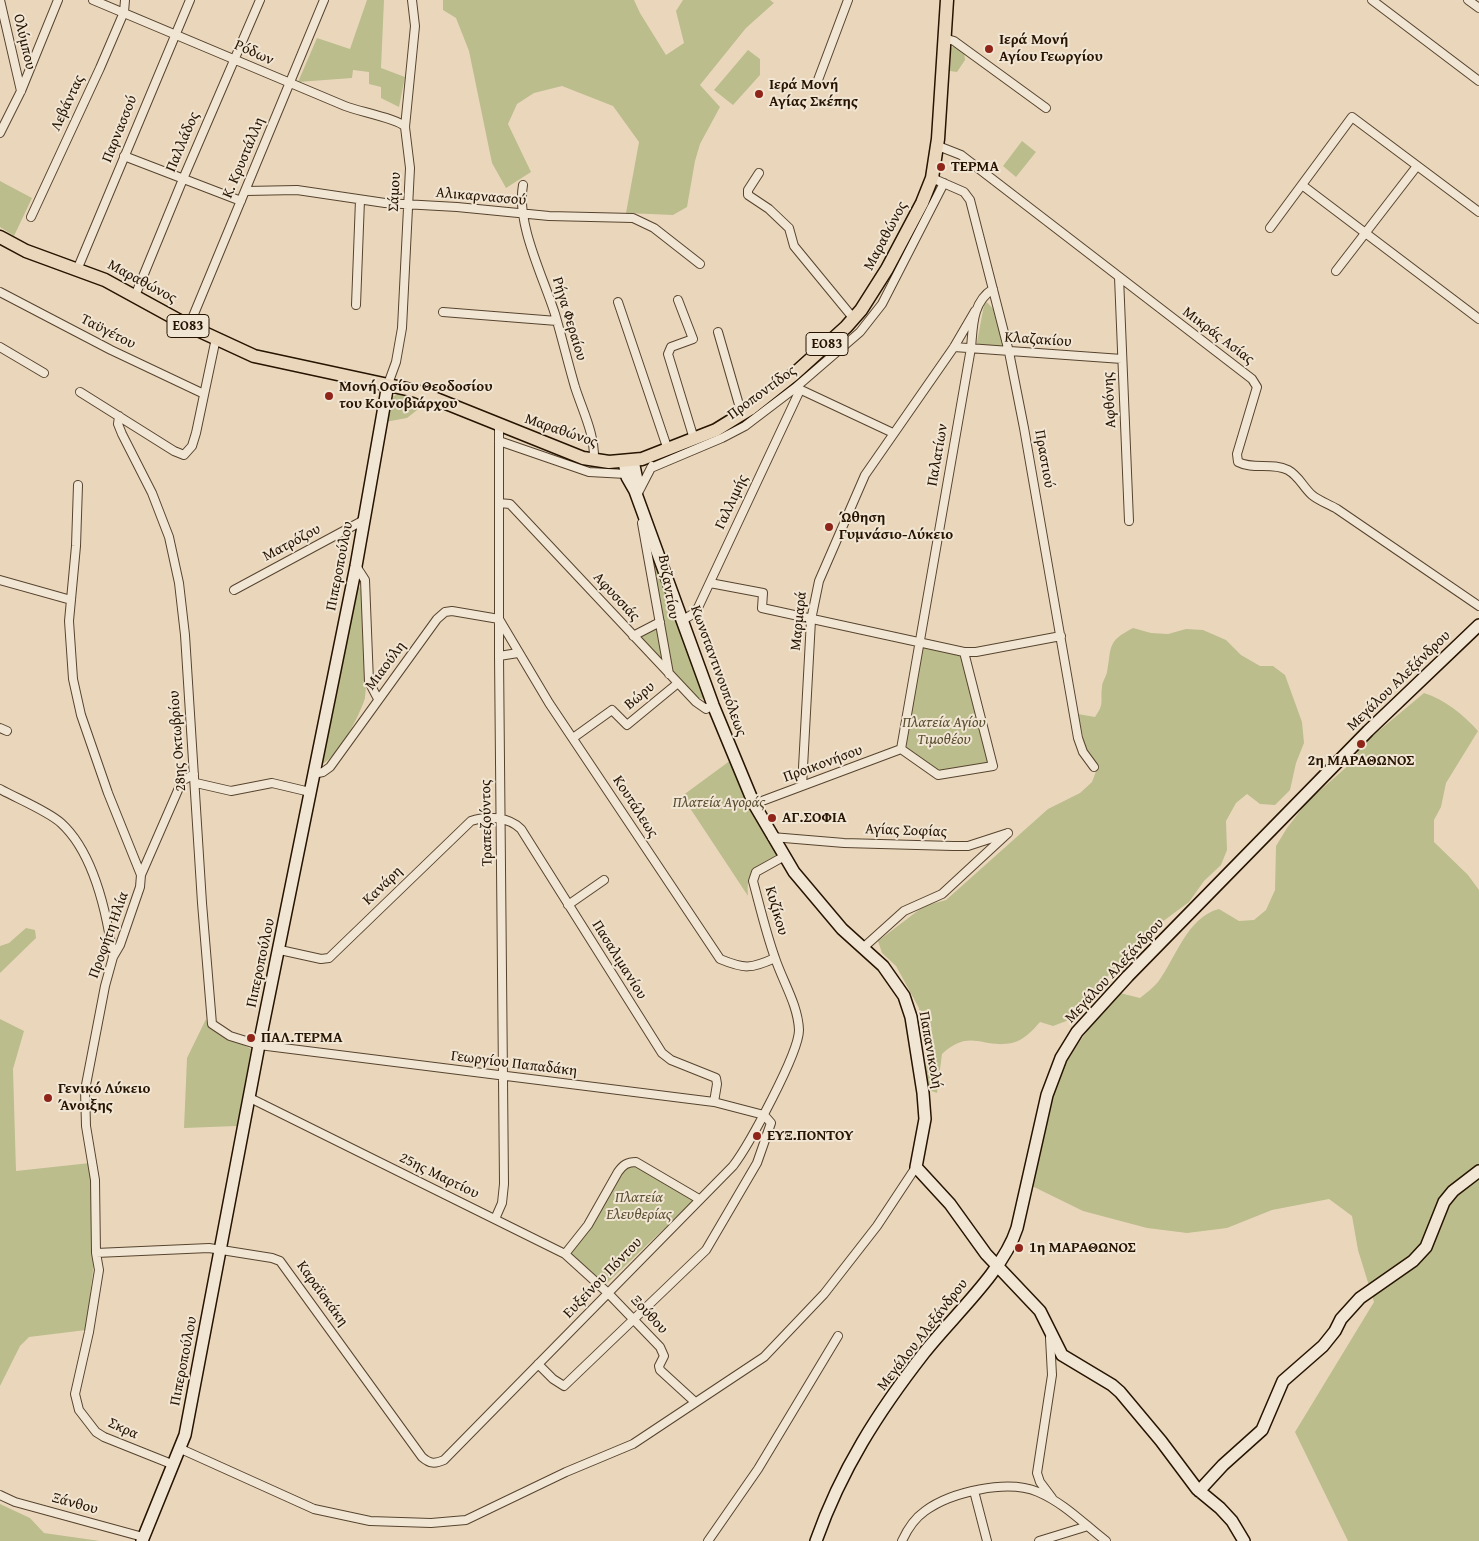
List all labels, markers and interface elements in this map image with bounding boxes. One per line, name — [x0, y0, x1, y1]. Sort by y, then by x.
street label: Ολύμπου — [9, 12, 39, 72]
place label: Ιερά Μονή Αγίου Γεωργίου — [999, 31, 1103, 66]
street label: Ρόδων — [231, 36, 277, 70]
marker: Ιερά Μονή Αγίου Γεωργίου — [983, 43, 995, 55]
street label: Λεβάντας — [47, 72, 89, 134]
place label: Ιερά Μονή Αγίας Σκέπης — [769, 76, 858, 111]
marker: Ιερά Μονή Αγίας Σκέπης — [753, 88, 765, 100]
street label: Παρνασσού — [98, 93, 142, 165]
street label: Παλλάδος — [162, 109, 204, 175]
street label: Κ. Κρυστάλλη — [219, 115, 269, 201]
place label: ΤΕΡΜΑ — [951, 158, 999, 176]
marker: ΤΕΡΜΑ — [935, 161, 947, 173]
street label: Σάμου — [385, 172, 405, 212]
street label: Αλικαρνασσού — [435, 184, 527, 210]
street label: Μαραθώνος — [860, 198, 912, 274]
street label: Μαραθώνος — [104, 256, 180, 308]
street label: Ρήγα Φεραίου — [548, 275, 590, 363]
street label: Μικράς Ασίας — [1179, 303, 1257, 369]
street label: Ταϋγέτου — [77, 311, 139, 353]
road number: ΕΟ83 — [167, 314, 209, 338]
street label: Κλαζακίου — [1004, 329, 1072, 351]
road number: ΕΟ83 — [806, 332, 848, 356]
street label: Προποντίδος — [724, 362, 800, 424]
street label: Αφθόνης — [1100, 371, 1120, 429]
place label: Μονή Οσίου Θεοδοσίου του Κοινοβιάρχου — [339, 378, 492, 413]
marker: Μονή Οσίου Θεοδοσίου του Κοινοβιάρχου — [323, 390, 335, 402]
street label: Μαραθώνος — [522, 410, 600, 452]
street label: Παλατίων — [924, 422, 952, 488]
street label: Πραστιού — [1030, 428, 1058, 490]
street label: Γαλλιμής — [712, 472, 752, 532]
place label: Ώθηση Γυμνάσιο-Λύκειο — [839, 509, 953, 544]
street label: Ματρόζου — [260, 520, 324, 566]
street label: Πιπεροπούλου — [323, 520, 357, 612]
marker: Ώθηση Γυμνάσιο-Λύκειο — [823, 521, 835, 533]
street label: Βυζαντίου — [653, 553, 683, 621]
street label: Αφυσσιάς — [589, 569, 643, 625]
street label: Μαρμαρά — [787, 591, 811, 651]
street label: Κωνσταντινουπόλεως — [686, 603, 750, 739]
street label: Μεγάλου Αλεξάνδρου — [1344, 627, 1454, 735]
street label: Μιαούλη — [362, 638, 410, 694]
street label: Βώρυ — [621, 678, 659, 714]
street label: 28ης Οκτωβρίου — [165, 690, 191, 792]
park label: Πλατεία Αγίου Τιμοθέου — [902, 714, 986, 749]
marker: 2η ΜΑΡΑΘΩΝΟΣ — [1355, 738, 1367, 750]
street label: Προικονήσου — [781, 741, 865, 787]
place label: 2η ΜΑΡΑΘΩΝΟΣ — [1308, 752, 1414, 770]
street label: Κουτάλεως — [608, 773, 662, 841]
street label: Τραπεζούντος — [477, 779, 497, 867]
park label: Πλατεία Αγοράς — [673, 794, 765, 812]
place label: ΑΓ.ΣΟΦΙΑ — [782, 809, 847, 827]
marker: ΑΓ.ΣΟΦΙΑ — [766, 812, 778, 824]
street label: Αγίας Σοφίας — [865, 821, 947, 841]
street label: Κανάρη — [359, 863, 407, 909]
street label: Κυζίκου — [760, 884, 792, 938]
street label: Προφήτη Ηλία — [85, 889, 133, 981]
street label: Μεγάλου Αλεξάνδρου — [1062, 915, 1168, 1027]
street label: Πιπεροπούλου — [243, 917, 279, 1009]
street label: Πασαλιμανίου — [588, 917, 650, 1003]
street label: Παπανικολή — [914, 1010, 946, 1090]
place label: ΠΑΛ.ΤΕΡΜΑ — [261, 1029, 343, 1047]
marker: ΠΑΛ.ΤΕΡΜΑ — [245, 1032, 257, 1044]
street label: Γεωργίου Παπαδάκη — [450, 1047, 578, 1081]
place label: Γενικό Λύκειο Άνοιξης — [58, 1080, 150, 1115]
marker: Γενικό Λύκειο Άνοιξης — [42, 1092, 54, 1104]
place label: ΕΥΞ.ΠΟΝΤΟΥ — [767, 1127, 853, 1145]
marker: ΕΥΞ.ΠΟΝΤΟΥ — [751, 1130, 763, 1142]
street label: 25ης Μαρτίου — [396, 1149, 482, 1203]
park label: Πλατεία Ελευθερίας — [606, 1189, 672, 1224]
street label: Ευξείνου Πόντου — [560, 1234, 646, 1322]
place label: 1η ΜΑΡΑΘΩΝΟΣ — [1029, 1239, 1136, 1257]
marker: 1η ΜΑΡΑΘΩΝΟΣ — [1013, 1242, 1025, 1254]
street label: Καραϊσκάκη — [292, 1258, 352, 1330]
street label: Μεγάλου Αλεξάνδρου — [874, 1276, 972, 1394]
street label: Ξούθου — [627, 1292, 671, 1338]
street label: Πιπεροπούλου — [167, 1315, 201, 1407]
street label: Σκρα — [105, 1414, 141, 1444]
street label: Ξάνθου — [50, 1489, 100, 1519]

